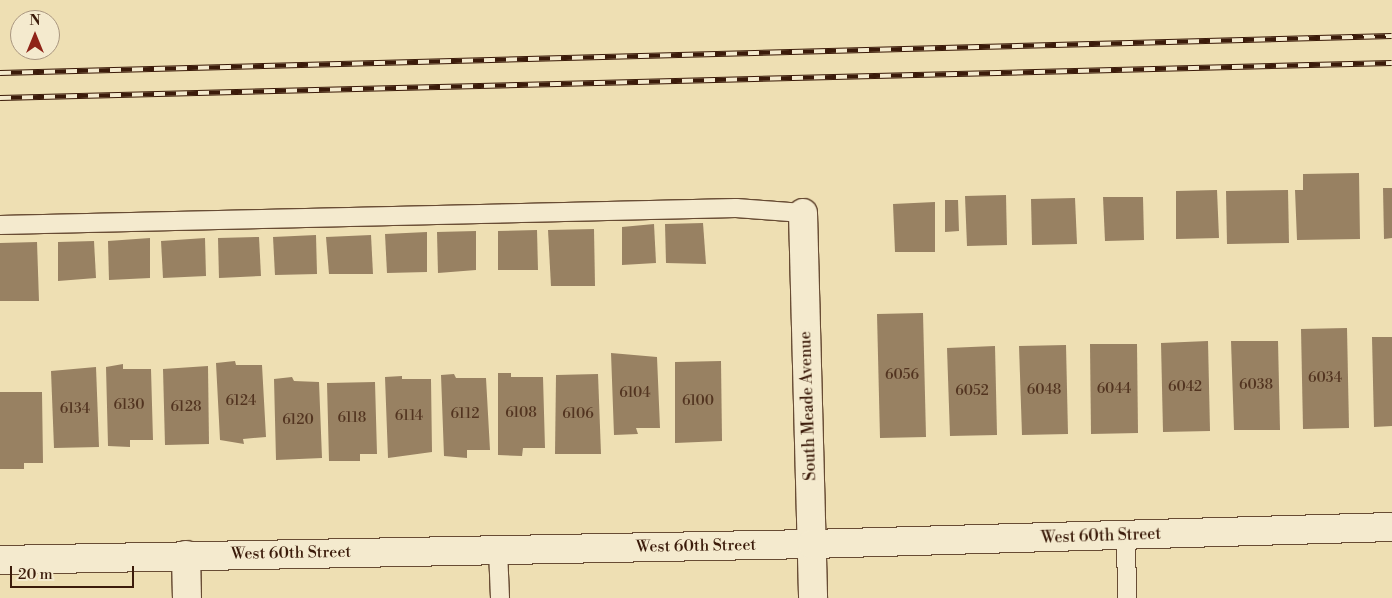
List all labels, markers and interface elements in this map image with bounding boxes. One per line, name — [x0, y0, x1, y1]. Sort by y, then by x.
north arrow — [10, 10, 60, 60]
text: N — [29, 12, 41, 30]
street label: South Meade Avenue — [796, 331, 820, 481]
house number: 6056 — [885, 367, 919, 383]
house number: 6034 — [1308, 370, 1342, 386]
house number: 6038 — [1239, 377, 1273, 393]
house number: 6042 — [1168, 379, 1202, 395]
house number: 6044 — [1097, 381, 1131, 397]
house number: 6048 — [1027, 382, 1061, 398]
house number: 6052 — [955, 383, 989, 399]
house number: 6104 — [619, 385, 651, 401]
house number: 6124 — [226, 393, 256, 409]
house number: 6100 — [682, 393, 714, 409]
house number: 6130 — [113, 397, 145, 413]
house number: 6128 — [171, 399, 201, 415]
house number: 6134 — [60, 401, 90, 417]
house number: 6108 — [505, 405, 537, 421]
house number: 6112 — [451, 406, 479, 422]
house number: 6106 — [562, 406, 594, 422]
house number: 6114 — [395, 408, 423, 424]
house number: 6118 — [338, 410, 366, 426]
house number: 6120 — [282, 412, 314, 428]
street label: West 60th Street — [1041, 524, 1161, 548]
street label: West 60th Street — [636, 535, 756, 557]
street label: West 60th Street — [231, 542, 351, 564]
scale bar — [12, 556, 136, 588]
text: 20 m — [18, 565, 53, 584]

